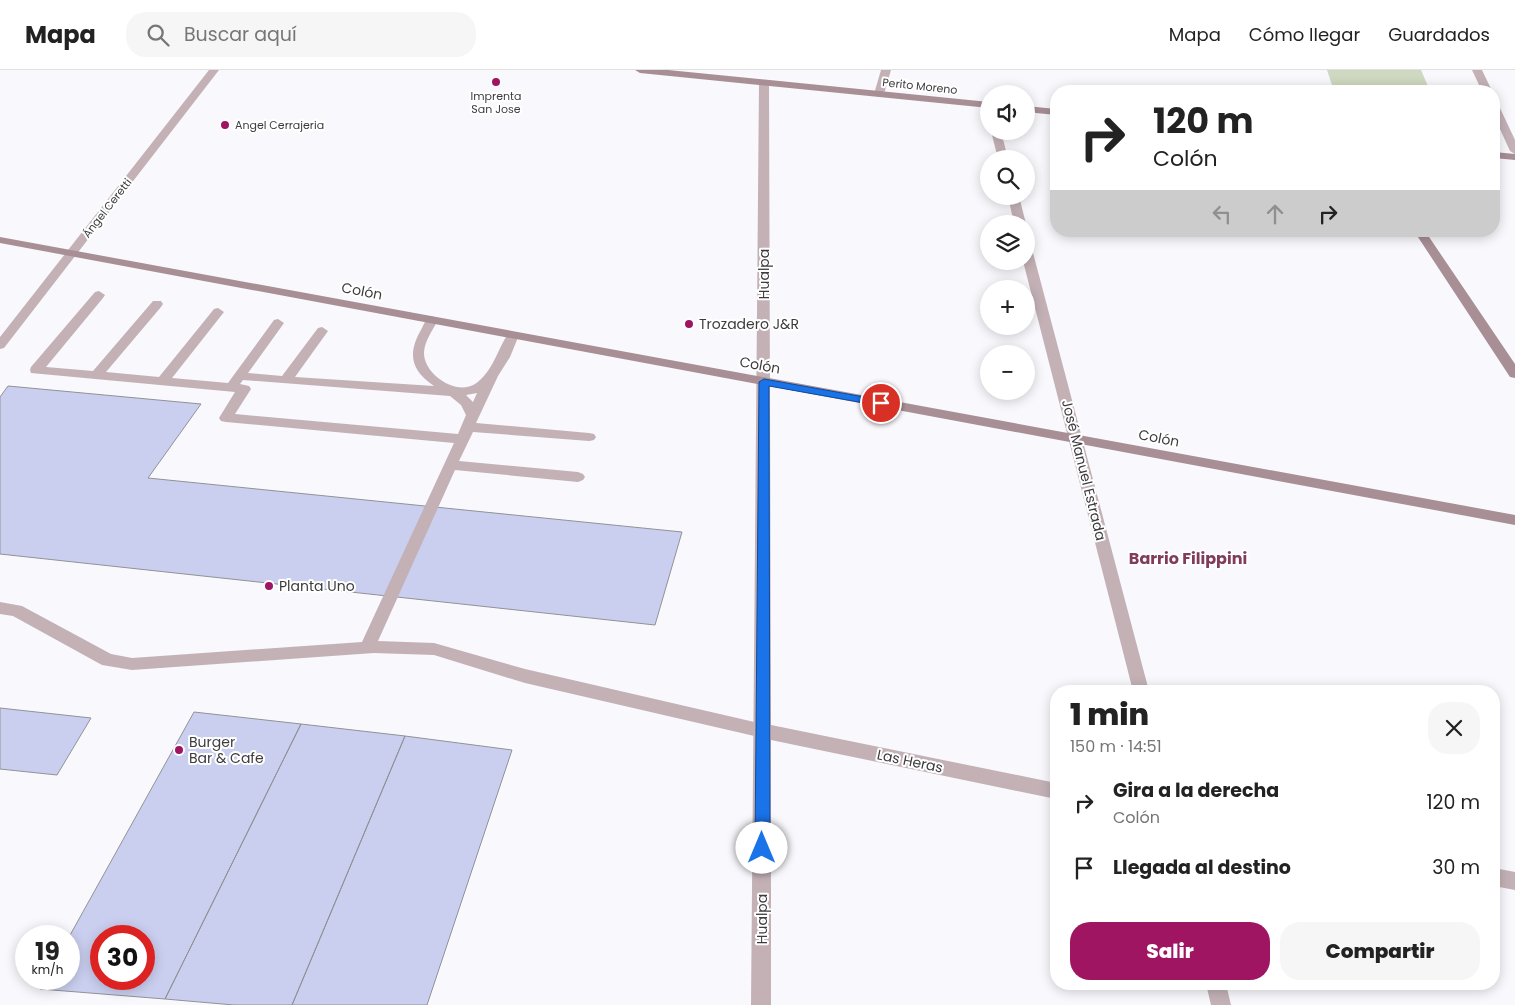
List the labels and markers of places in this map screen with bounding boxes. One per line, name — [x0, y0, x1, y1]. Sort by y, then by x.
marker: Imprenta San Jose — [490, 76, 502, 88]
place label: Imprenta San Jose — [471, 88, 521, 117]
place label: Angel Cerrajeria — [235, 117, 324, 133]
marker: Angel Cerrajeria — [219, 119, 231, 131]
place label: Trozadero J&R — [699, 314, 799, 334]
marker: Trozadero J&R — [683, 318, 695, 330]
pin — [860, 382, 902, 424]
place label: Planta Uno — [279, 576, 355, 596]
marker: Planta Uno — [263, 580, 275, 592]
place label: Burger Bar & Cafe — [189, 732, 264, 768]
marker: Burger Bar & Cafe — [173, 744, 185, 756]

